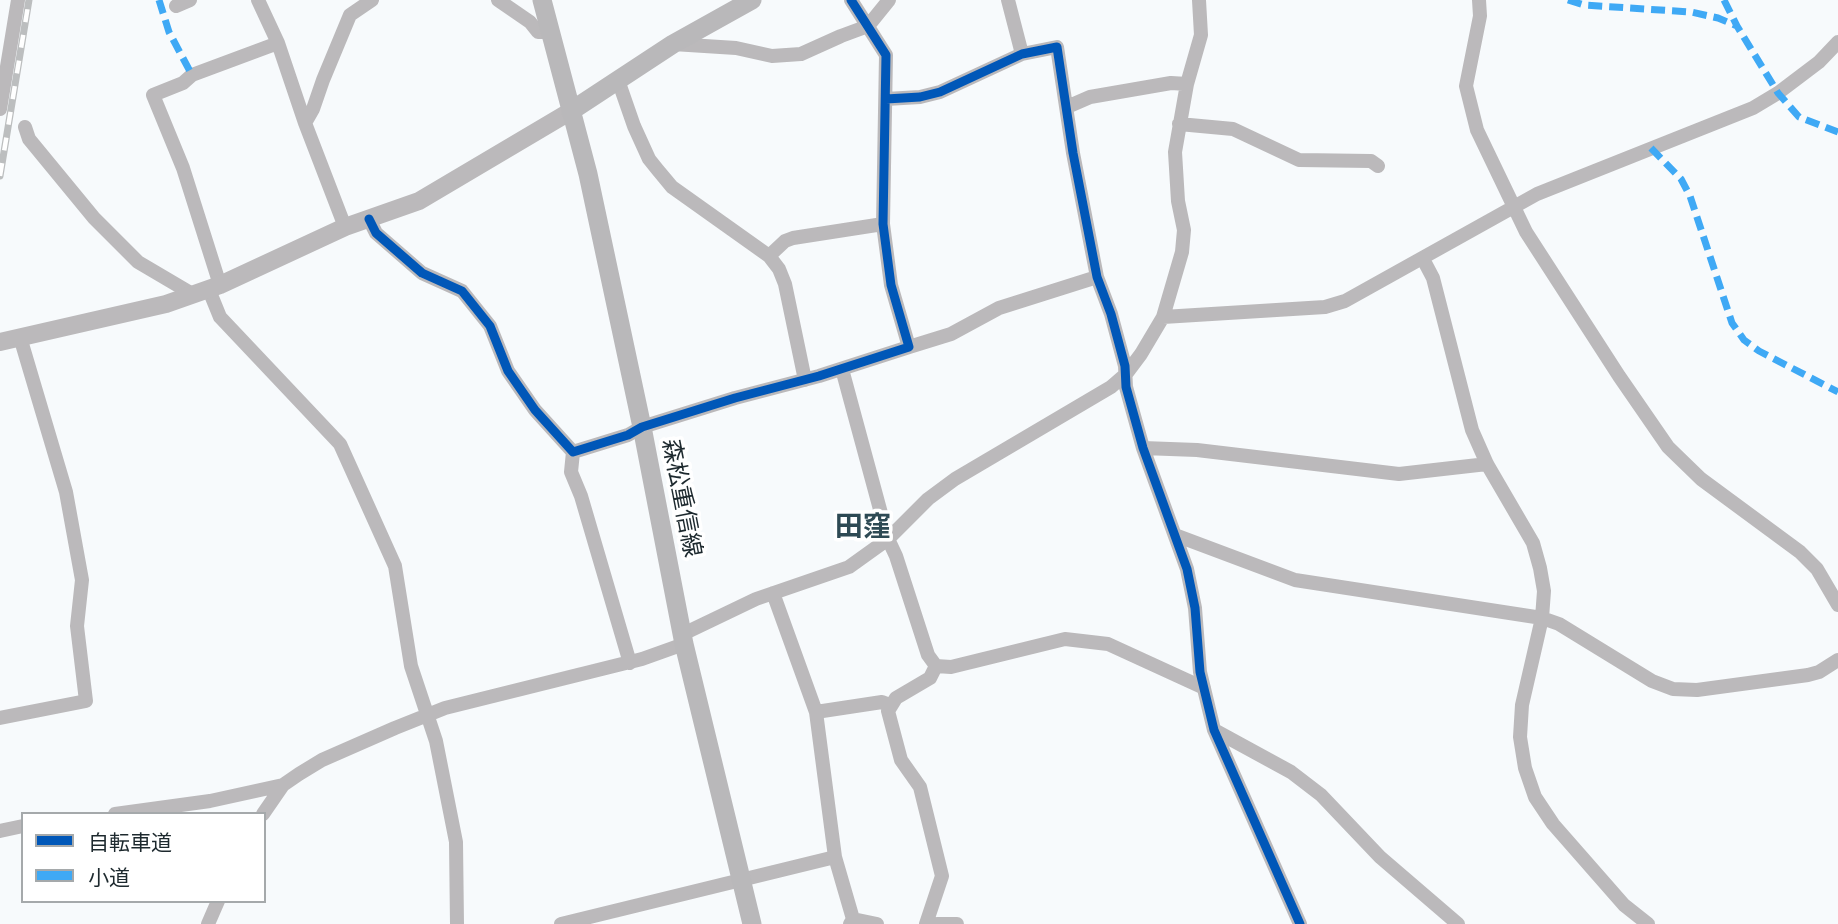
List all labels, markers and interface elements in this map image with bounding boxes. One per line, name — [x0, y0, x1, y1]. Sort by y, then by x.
street label: 森松重信線 — [655, 436, 707, 560]
district label: 田窪 — [835, 511, 891, 545]
legend — [21, 812, 266, 903]
text: 自転車道 — [88, 831, 172, 855]
text: 小道 — [88, 866, 130, 890]

